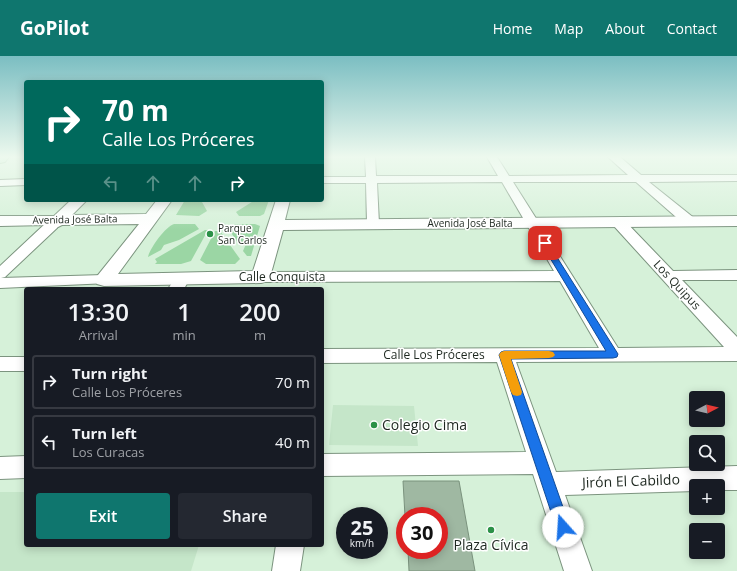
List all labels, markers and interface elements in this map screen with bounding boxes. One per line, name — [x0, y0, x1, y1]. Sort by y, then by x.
text: GoPilot — [20, 15, 89, 41]
text: Home — [493, 19, 532, 38]
text: Map — [554, 19, 583, 38]
text: About — [605, 19, 645, 38]
text: Contact — [667, 19, 717, 38]
text: 70 m — [102, 91, 169, 129]
icon: right — [36, 96, 88, 148]
text: Calle Los Próceres — [102, 127, 254, 151]
icon: left — [100, 172, 122, 194]
icon: ahead — [142, 172, 164, 194]
icon: ahead — [184, 172, 206, 194]
icon: right — [226, 172, 248, 194]
street label: Avenida José Balta — [32, 211, 118, 227]
street label: Avenida José Balta — [427, 216, 513, 230]
place label: Parque San Carlos — [218, 221, 267, 247]
pin — [528, 226, 562, 260]
marker: Parque San Carlos — [205, 229, 215, 239]
icon: arrive — [534, 232, 556, 254]
street label: Los Quipus — [650, 256, 705, 313]
street label: Calle Conquista — [239, 268, 325, 285]
text: 13:30 — [68, 295, 129, 328]
text: 1 — [177, 295, 191, 328]
text: 200 — [239, 295, 280, 328]
text: Arrival — [79, 326, 118, 344]
text: min — [173, 326, 196, 344]
text: m — [254, 326, 266, 344]
street label: Calle Los Próceres — [383, 346, 485, 363]
text: Turn right — [72, 363, 147, 383]
icon: right — [38, 371, 60, 393]
text: 70 m — [275, 372, 310, 392]
text: Calle Los Próceres — [72, 383, 182, 401]
north arrow — [689, 391, 725, 427]
map controls — [689, 391, 725, 559]
place label: Colegio Cima — [382, 415, 467, 434]
marker: Colegio Cima — [369, 420, 379, 430]
text: Turn left — [72, 423, 137, 443]
icon: left — [38, 431, 60, 453]
text: 40 m — [275, 432, 310, 452]
button: search — [689, 435, 725, 471]
text: Los Curacas — [72, 443, 145, 461]
street label: Jirón El Cabildo — [580, 469, 680, 492]
button: + — [689, 479, 725, 515]
button: Exit — [36, 493, 170, 539]
button: Share — [178, 493, 312, 539]
position arrow — [542, 506, 584, 548]
speed limit sign: 30 — [396, 507, 448, 559]
text: 25 — [351, 514, 373, 541]
button: − — [689, 523, 725, 559]
marker: Plaza Cívica — [486, 525, 496, 535]
place label: Plaza Cívica — [453, 535, 529, 554]
text: km/h — [350, 536, 374, 550]

